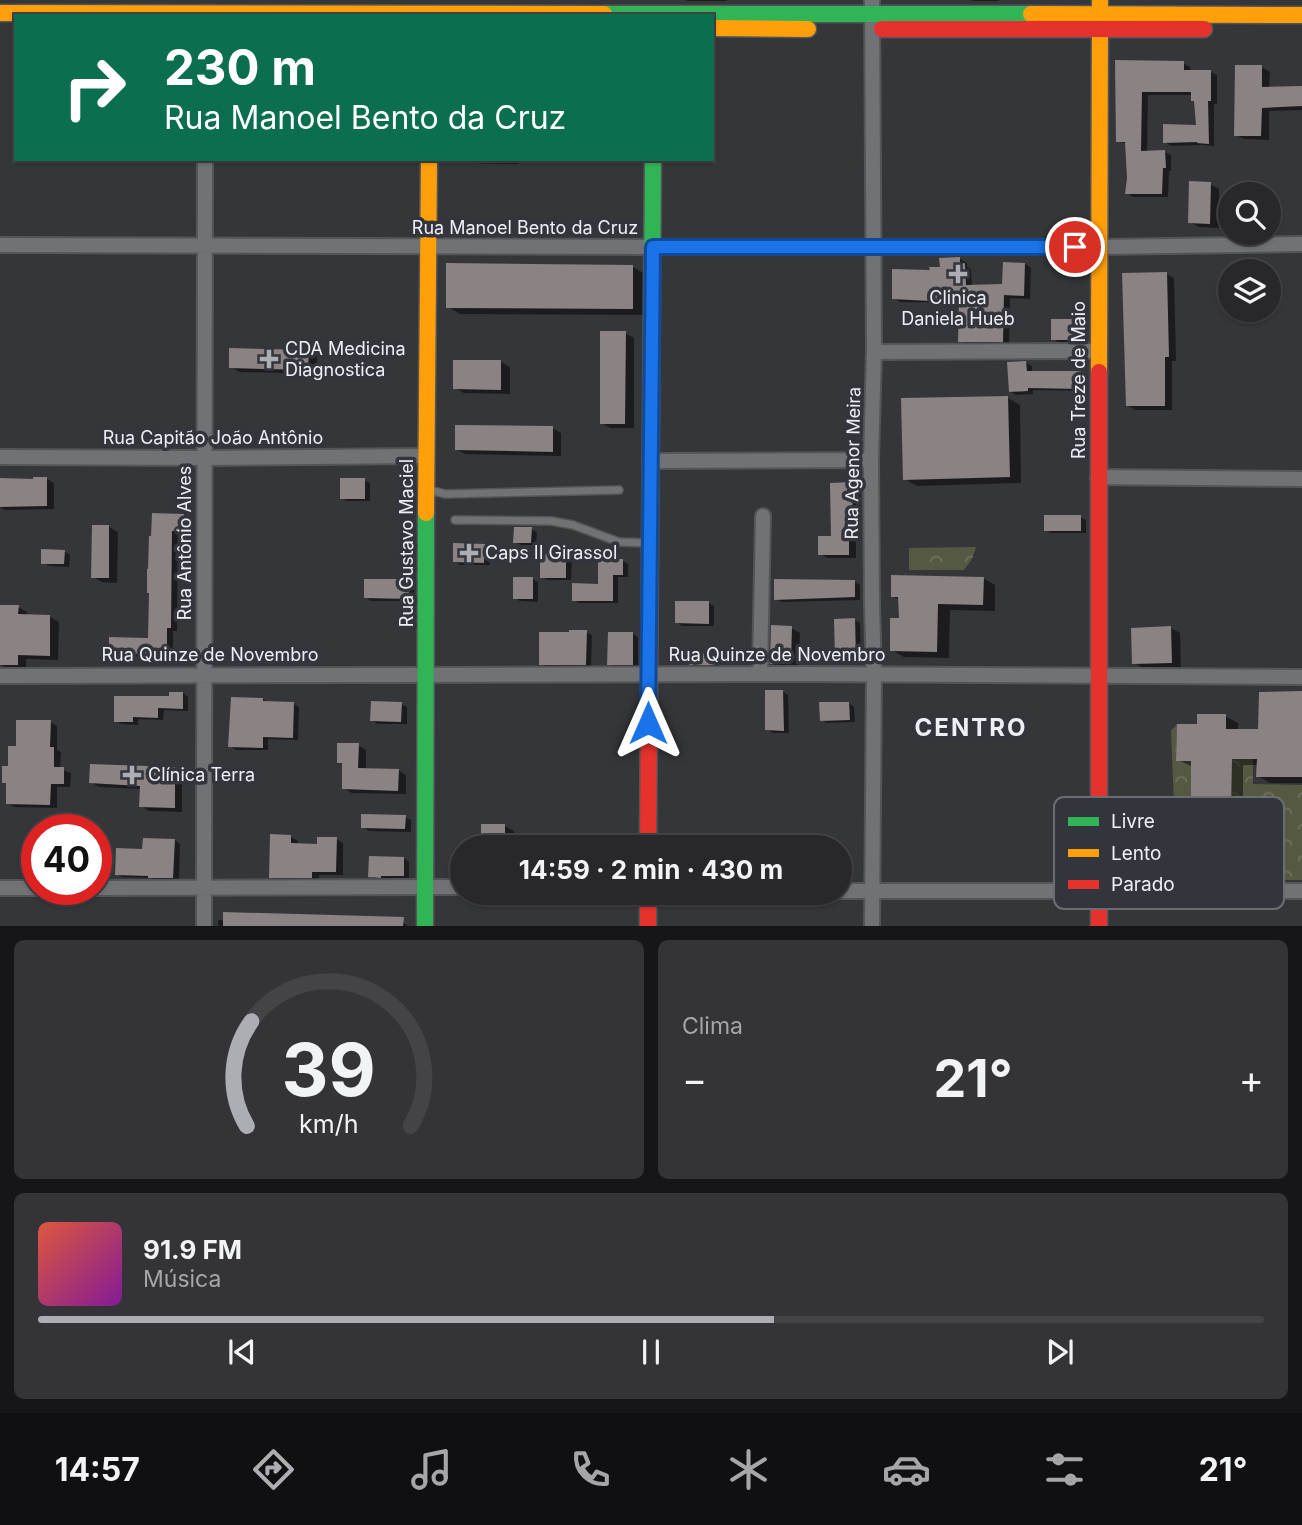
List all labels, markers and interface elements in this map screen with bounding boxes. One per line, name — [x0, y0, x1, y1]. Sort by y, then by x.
text: 230 m — [164, 38, 316, 97]
icon: right — [49, 42, 140, 133]
text: Rua Manoel Bento da Cruz — [164, 98, 566, 137]
map controls — [1218, 182, 1281, 322]
button: search — [1218, 182, 1281, 245]
street label: Rua Manoel Bento da Cruz — [412, 217, 638, 238]
pin — [1045, 217, 1105, 277]
icon: arrive — [1056, 228, 1094, 266]
button: layers — [1218, 259, 1281, 322]
marker: Clinica Daniela Hueb — [948, 264, 968, 284]
place label: Clinica Daniela Hueb — [901, 287, 1015, 329]
street label: Rua Treze de Maio — [1068, 301, 1089, 459]
place label: CDA Medicina Diagnostica — [285, 338, 406, 380]
marker: CDA Medicina Diagnostica — [259, 349, 279, 369]
street label: Rua Agenor Meira — [841, 387, 864, 539]
street label: Rua Capitão João Antônio — [103, 427, 323, 448]
street label: Rua Gustavo Maciel — [396, 459, 417, 627]
street label: Rua Antônio Alves — [174, 466, 195, 620]
place label: Caps II Girassol — [485, 542, 617, 563]
marker: Caps II Girassol — [459, 543, 479, 563]
street label: Rua Quinze de Novembro — [102, 644, 318, 665]
street label: Rua Quinze de Novembro — [669, 644, 885, 665]
position arrow — [611, 686, 685, 760]
district label: CENTRO — [915, 713, 1027, 742]
place label: Clínica Terra — [148, 764, 255, 785]
marker: Clínica Terra — [122, 765, 142, 785]
legend — [1054, 797, 1284, 909]
text: Livre — [1111, 810, 1155, 833]
speed limit sign: 40 — [21, 814, 112, 905]
text: Lento — [1111, 842, 1161, 865]
text: 14:59 · 2 min · 430 m — [519, 854, 783, 885]
text: Parado — [1111, 873, 1175, 896]
text: Clima — [682, 1012, 743, 1040]
text: 39 — [282, 1025, 376, 1114]
text: 21° — [933, 1047, 1013, 1110]
text: − — [682, 1056, 707, 1102]
text: + — [1239, 1056, 1264, 1102]
text: km/h — [299, 1108, 359, 1138]
text: 91.9 FM — [143, 1234, 242, 1265]
text: Música — [143, 1265, 221, 1293]
icon: previous — [223, 1333, 261, 1371]
icon: pause — [632, 1333, 670, 1371]
icon: next — [1041, 1333, 1079, 1371]
icon: directions — [249, 1445, 298, 1494]
icon: music — [407, 1445, 456, 1494]
icon: phone — [566, 1445, 615, 1494]
icon: climate — [724, 1445, 773, 1494]
icon: car — [882, 1445, 931, 1494]
icon: filters — [1040, 1445, 1089, 1494]
text: 14:57 — [55, 1450, 140, 1489]
text: 21° — [1199, 1450, 1247, 1489]

